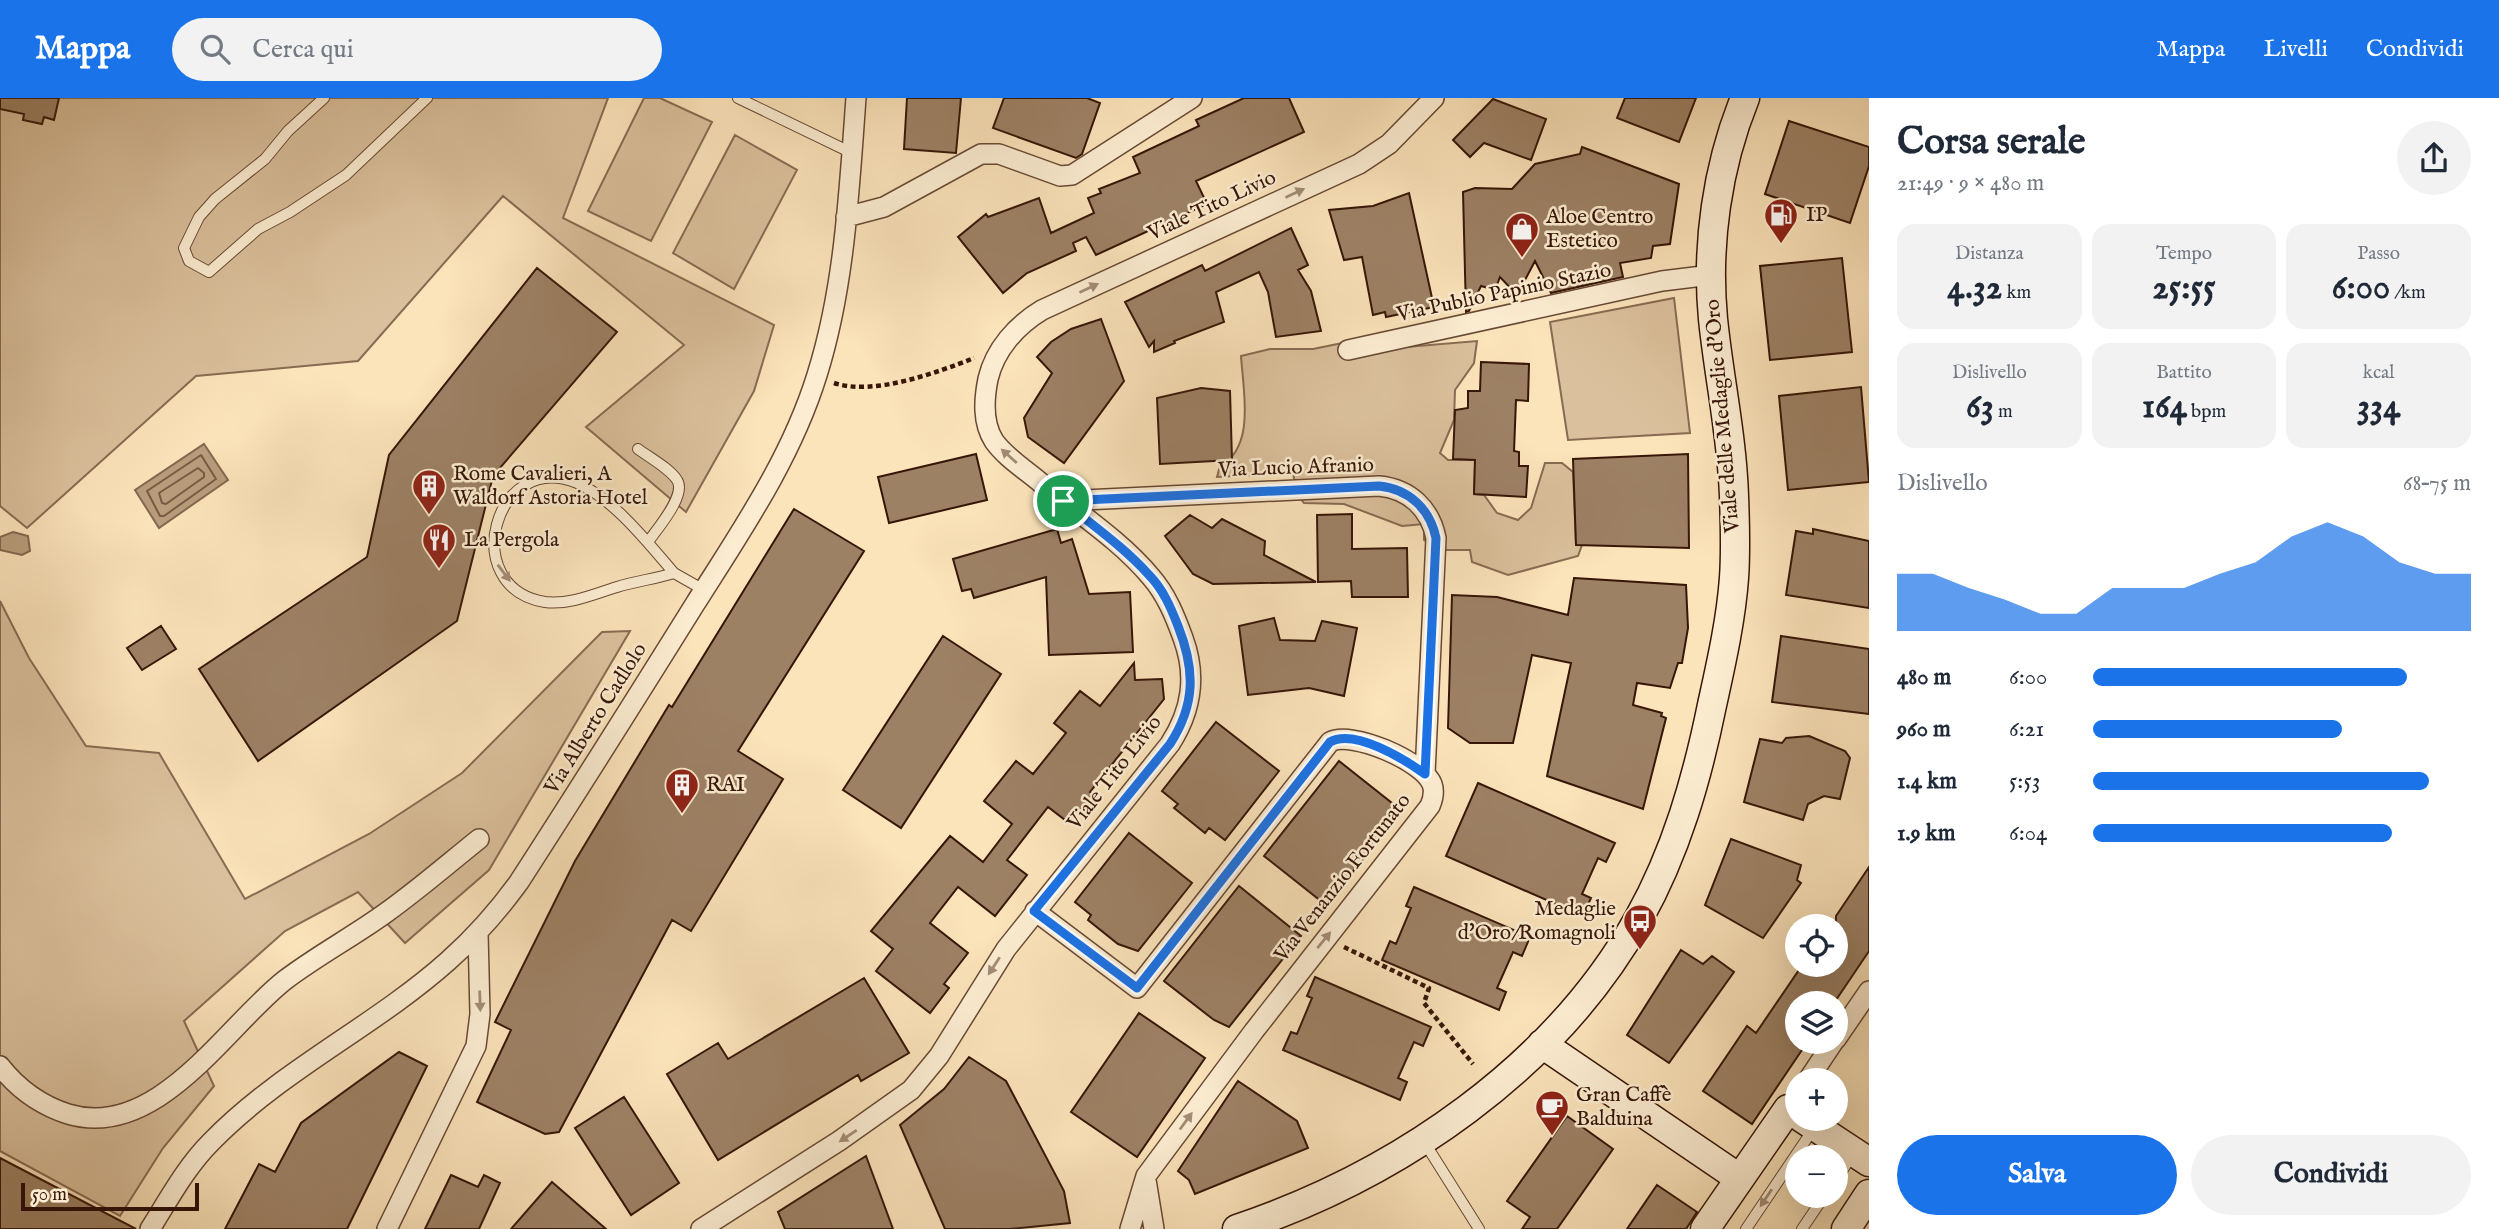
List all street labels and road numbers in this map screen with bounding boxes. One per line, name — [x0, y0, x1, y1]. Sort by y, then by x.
street label: Viale Tito Livio — [1142, 164, 1281, 248]
street label: Via Publio Papinio Stazio — [1393, 257, 1614, 329]
street label: Viale delle Medaglie d'Oro — [1699, 298, 1747, 535]
street label: Via Lucio Afranio — [1217, 452, 1374, 484]
street label: Via Alberto Cadlolo — [538, 638, 653, 801]
street label: Viale Tito Livio — [1061, 710, 1168, 837]
street label: Via Venanzio Fortunato — [1268, 788, 1417, 969]

